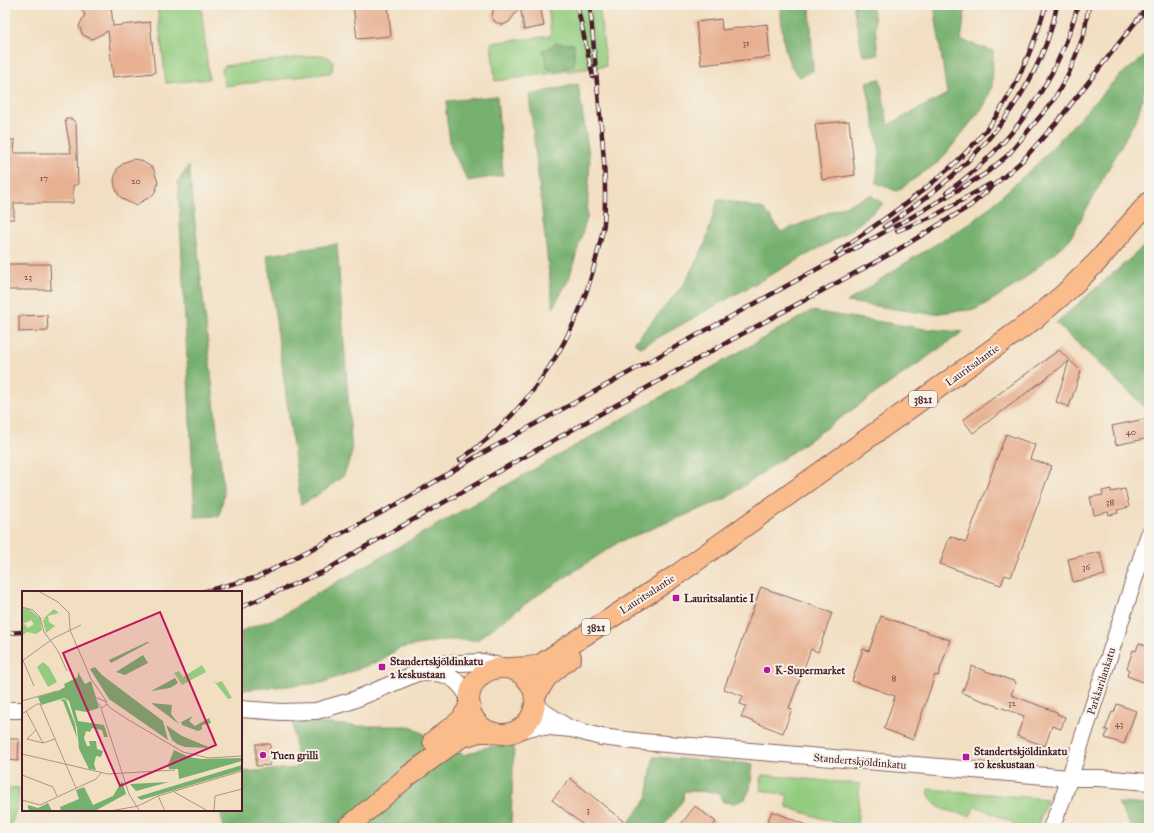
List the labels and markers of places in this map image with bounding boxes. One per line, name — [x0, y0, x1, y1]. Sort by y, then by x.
place label: Lauritsalantie I — [684, 592, 755, 605]
marker: Lauritsalantie I — [671, 593, 681, 603]
place label: Standertskjöldinkatu 2 keskustaan — [390, 655, 483, 681]
marker: Standertskjöldinkatu 2 keskustaan — [377, 662, 387, 672]
place label: K-Supermarket — [775, 664, 845, 678]
marker: K-Supermarket — [762, 665, 772, 675]
place label: Standertskjöldinkatu 10 keskustaan — [974, 745, 1067, 771]
place label: Tuen grilli — [270, 749, 319, 762]
marker: Tuen grilli — [258, 750, 268, 760]
marker: Standertskjöldinkatu 10 keskustaan — [961, 752, 971, 762]

